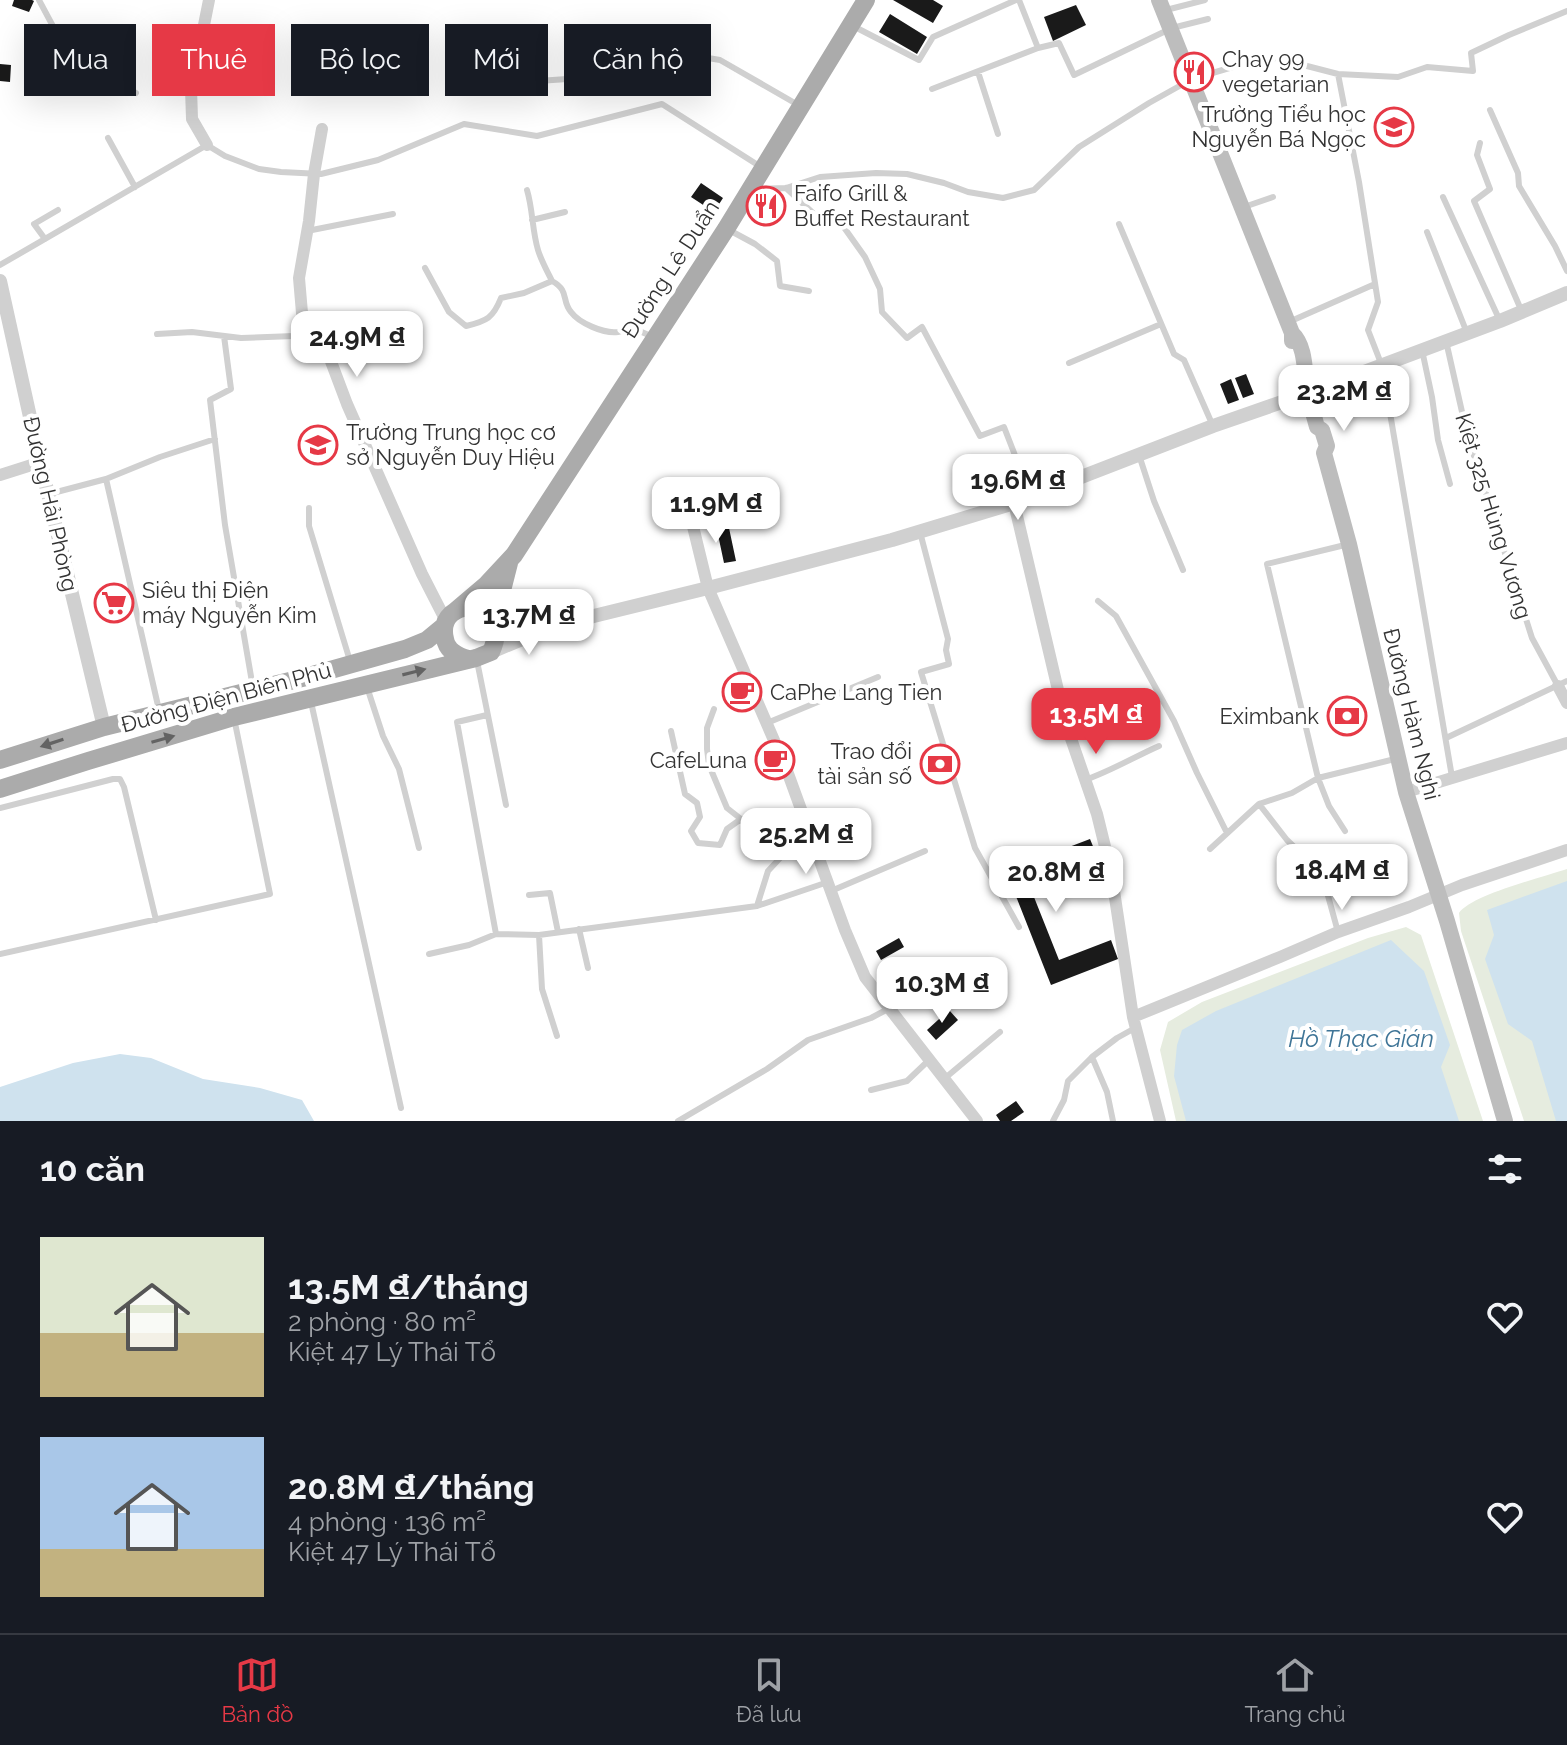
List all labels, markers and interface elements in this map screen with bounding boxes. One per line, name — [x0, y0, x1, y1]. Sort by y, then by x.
chip: Mua — [24, 24, 136, 96]
chip: Thuê — [152, 24, 275, 96]
chip: Bộ lọc — [291, 24, 429, 96]
chip: Mới — [445, 24, 548, 96]
chip: Căn hộ — [564, 24, 711, 96]
place label: Chay 99 vegetarian — [1222, 46, 1329, 97]
restaurant icon: Chay 99 vegetarian — [1173, 51, 1215, 93]
place label: Trường Tiểu học Nguyễn Bá Ngọc — [1191, 101, 1366, 152]
school or university icon: Trường Tiểu học Nguyễn Bá Ngọc — [1373, 106, 1415, 148]
place label: Faifo Grill & Buffet Restaurant — [794, 180, 970, 231]
restaurant icon: Faifo Grill & Buffet Restaurant — [745, 185, 787, 227]
street label: Đường Lê Duẩn — [616, 195, 724, 343]
pin: 24.9M ₫ — [283, 311, 431, 379]
text: 24.9M ₫ — [309, 322, 405, 352]
pin: 23.2M ₫ — [1270, 365, 1418, 433]
text: 23.2M ₫ — [1296, 376, 1392, 406]
street label: Kiệt 325 Hùng Vương — [1450, 410, 1538, 622]
street label: Đường Hải Phòng — [18, 414, 84, 594]
place label: Trường Trung học cơ sở Nguyễn Duy Hiệu — [346, 419, 556, 470]
school or university icon: Trường Trung học cơ sở Nguyễn Duy Hiệu — [297, 424, 339, 466]
pin: 19.6M ₫ — [944, 454, 1092, 522]
text: 19.6M ₫ — [970, 465, 1066, 495]
pin: 11.9M ₫ — [642, 477, 790, 545]
text: 11.9M ₫ — [670, 488, 762, 518]
place label: Siêu thị Điện máy Nguyễn Kim — [142, 577, 317, 628]
supermarket icon: Siêu thị Điện máy Nguyễn Kim — [93, 582, 135, 624]
pin: 13.7M ₫ — [455, 589, 603, 657]
text: 13.7M ₫ — [483, 600, 575, 630]
street label: Đường Hàm Nghi — [1378, 625, 1446, 803]
street label: Đường Điện Biên Phủ — [118, 656, 334, 738]
one-way arrow — [402, 665, 427, 677]
cafe icon: CaPhe Lang Tien — [721, 671, 763, 713]
place label: CaPhe Lang Tien — [770, 679, 942, 705]
pin: 13.5M ₫ — [1022, 688, 1170, 756]
bank icon: Eximbank — [1326, 695, 1368, 737]
text: 13.5M ₫ — [1049, 699, 1143, 729]
place label: Eximbank — [1219, 703, 1319, 729]
one-way arrow — [151, 732, 175, 745]
one-way arrow — [40, 737, 64, 749]
place label: Trao đổi tài sản số — [817, 738, 912, 789]
cafe icon: CafeLuna — [754, 739, 796, 781]
bank icon: Trao đổi tài sản số — [919, 743, 961, 785]
place label: CafeLuna — [650, 747, 747, 773]
pin: 25.2M ₫ — [732, 808, 880, 876]
text: 25.2M ₫ — [758, 819, 854, 849]
pin: 18.4M ₫ — [1268, 844, 1416, 912]
pin: 20.8M ₫ — [982, 846, 1130, 914]
text: 18.4M ₫ — [1295, 855, 1389, 885]
text: 20.8M ₫ — [1007, 857, 1105, 887]
pin: 10.3M ₫ — [868, 957, 1016, 1025]
text: 10.3M ₫ — [895, 968, 989, 998]
water label: Hồ Thạc Gián — [1288, 1024, 1434, 1053]
icon: filters — [1483, 1147, 1527, 1191]
text: 10 căn — [40, 1149, 145, 1189]
text: 13.5M ₫/tháng — [288, 1267, 529, 1307]
icon: home — [104, 1269, 200, 1365]
icon: heart — [1483, 1295, 1527, 1339]
text: 2 phòng · 80 m² — [288, 1307, 476, 1337]
text: Kiệt 47 Lý Thái Tổ — [288, 1337, 496, 1367]
text: 20.8M ₫/tháng — [288, 1467, 535, 1507]
icon: home — [104, 1469, 200, 1565]
icon: heart — [1483, 1495, 1527, 1539]
text: 4 phòng · 136 m² — [288, 1507, 486, 1537]
text: Kiệt 47 Lý Thái Tổ — [288, 1537, 496, 1567]
tab: Bản đồ — [221, 1653, 293, 1727]
tab: Đã lưu — [736, 1653, 802, 1727]
tab: Trang chủ — [1244, 1653, 1346, 1727]

